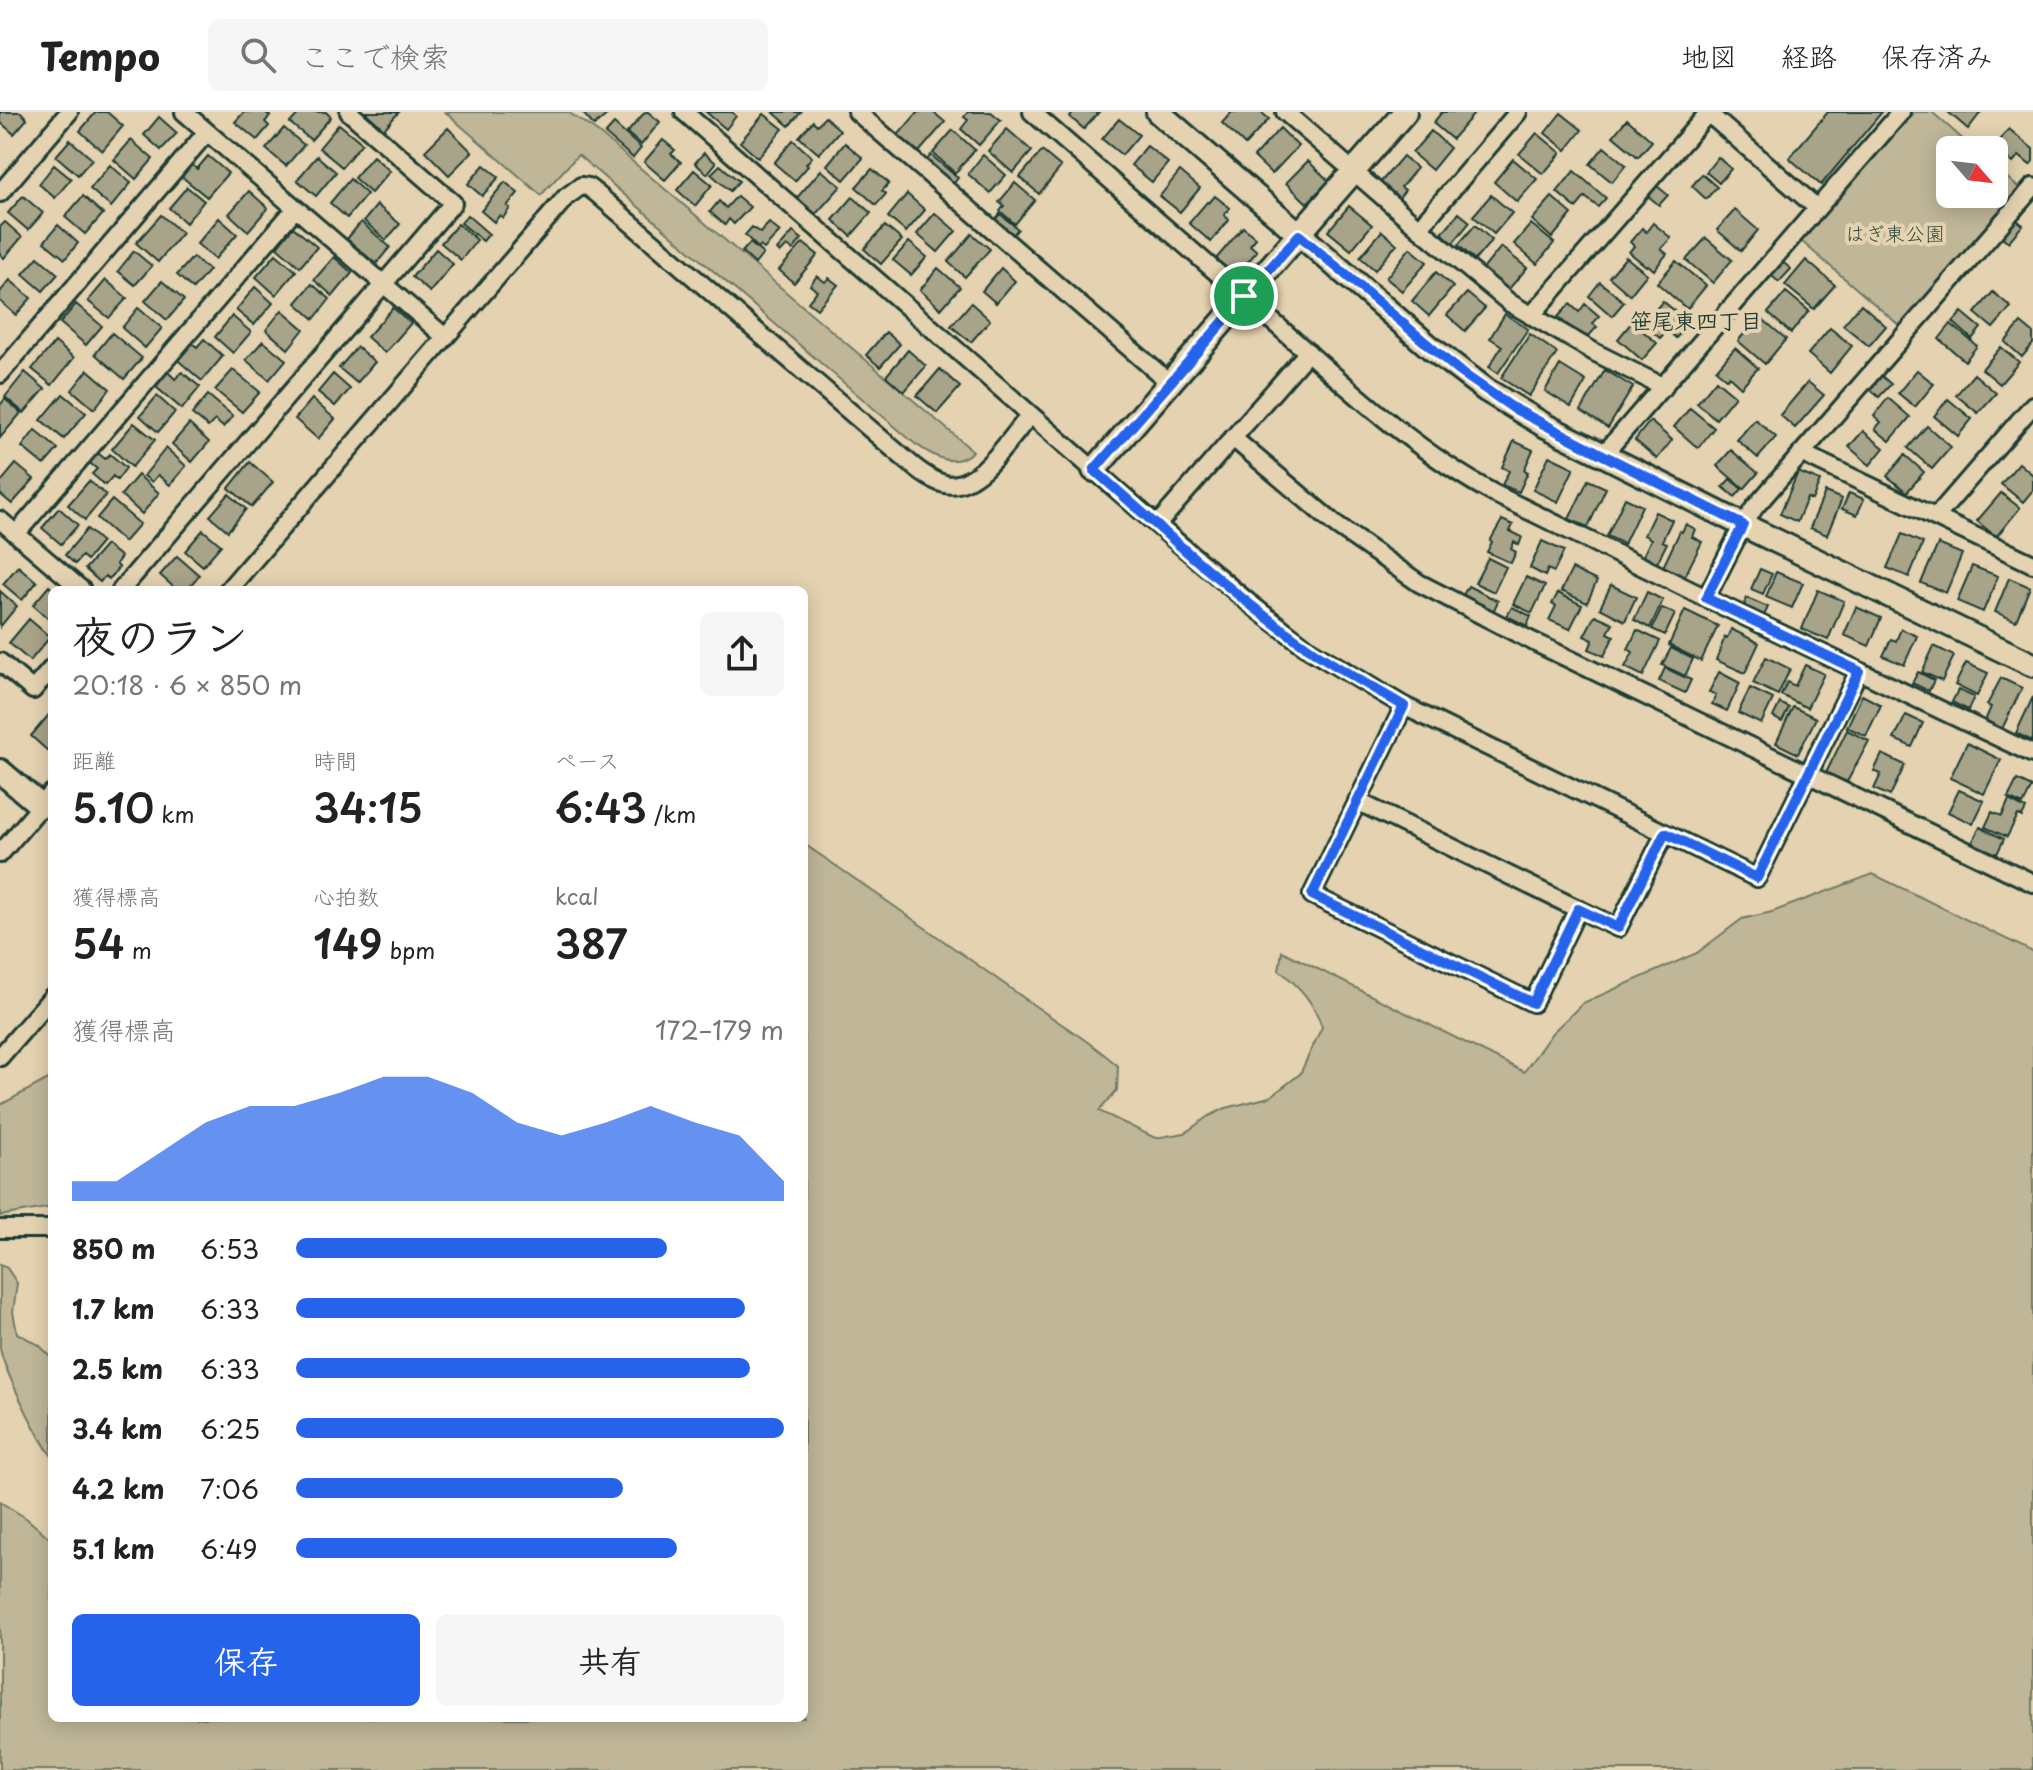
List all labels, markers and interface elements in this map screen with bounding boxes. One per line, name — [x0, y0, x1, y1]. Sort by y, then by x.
search box — [208, 19, 768, 91]
text: Tempo — [40, 27, 160, 84]
icon: search — [236, 33, 280, 77]
text: ここで検索 — [300, 33, 450, 78]
text: 地図 — [1681, 34, 1737, 77]
text: 経路 — [1781, 34, 1837, 77]
text: 保存済み — [1881, 34, 1993, 77]
north arrow — [1936, 136, 2008, 208]
map controls — [1936, 136, 2008, 208]
park label: はぎ東公園 — [1845, 218, 1945, 248]
pin — [1210, 262, 1278, 330]
icon: arrive — [1222, 274, 1266, 318]
district label: 笹尾東四丁目 — [1630, 303, 1762, 336]
text: 夜のラン — [72, 602, 248, 668]
button: share — [700, 612, 784, 696]
text: 20:18 · 6 × 850 m — [72, 665, 302, 704]
text: 距離 — [72, 743, 116, 776]
text: 時間 — [313, 743, 357, 776]
text: ペース — [555, 743, 619, 776]
text: 5.10 — [72, 776, 154, 837]
text: 34:15 — [313, 776, 423, 837]
text: 6:43 — [555, 776, 647, 837]
text: km — [154, 797, 194, 830]
text: /km — [647, 797, 696, 830]
text: 獲得標高 — [72, 879, 160, 912]
text: 心拍数 — [313, 879, 379, 912]
text: kcal — [555, 879, 599, 912]
text: 54 — [72, 912, 125, 973]
text: 149 — [313, 912, 383, 973]
text: 387 — [555, 912, 627, 973]
text: m — [125, 933, 152, 966]
text: bpm — [383, 933, 435, 966]
text: 獲得標高 — [72, 1010, 176, 1049]
text: 172–179 m — [655, 1010, 784, 1049]
text: 850 m — [72, 1229, 155, 1268]
text: 6:53 — [200, 1229, 259, 1268]
text: 1.7 km — [72, 1289, 155, 1328]
text: 6:33 — [200, 1289, 260, 1328]
text: 2.5 km — [72, 1349, 163, 1388]
text: 6:33 — [200, 1349, 260, 1388]
text: 3.4 km — [72, 1409, 163, 1448]
text: 6:25 — [200, 1409, 260, 1448]
text: 4.2 km — [72, 1469, 164, 1508]
text: 7:06 — [200, 1469, 259, 1508]
text: 5.1 km — [72, 1529, 155, 1568]
text: 6:49 — [200, 1529, 258, 1568]
button: 保存 — [72, 1614, 420, 1706]
button: 共有 — [436, 1614, 784, 1706]

